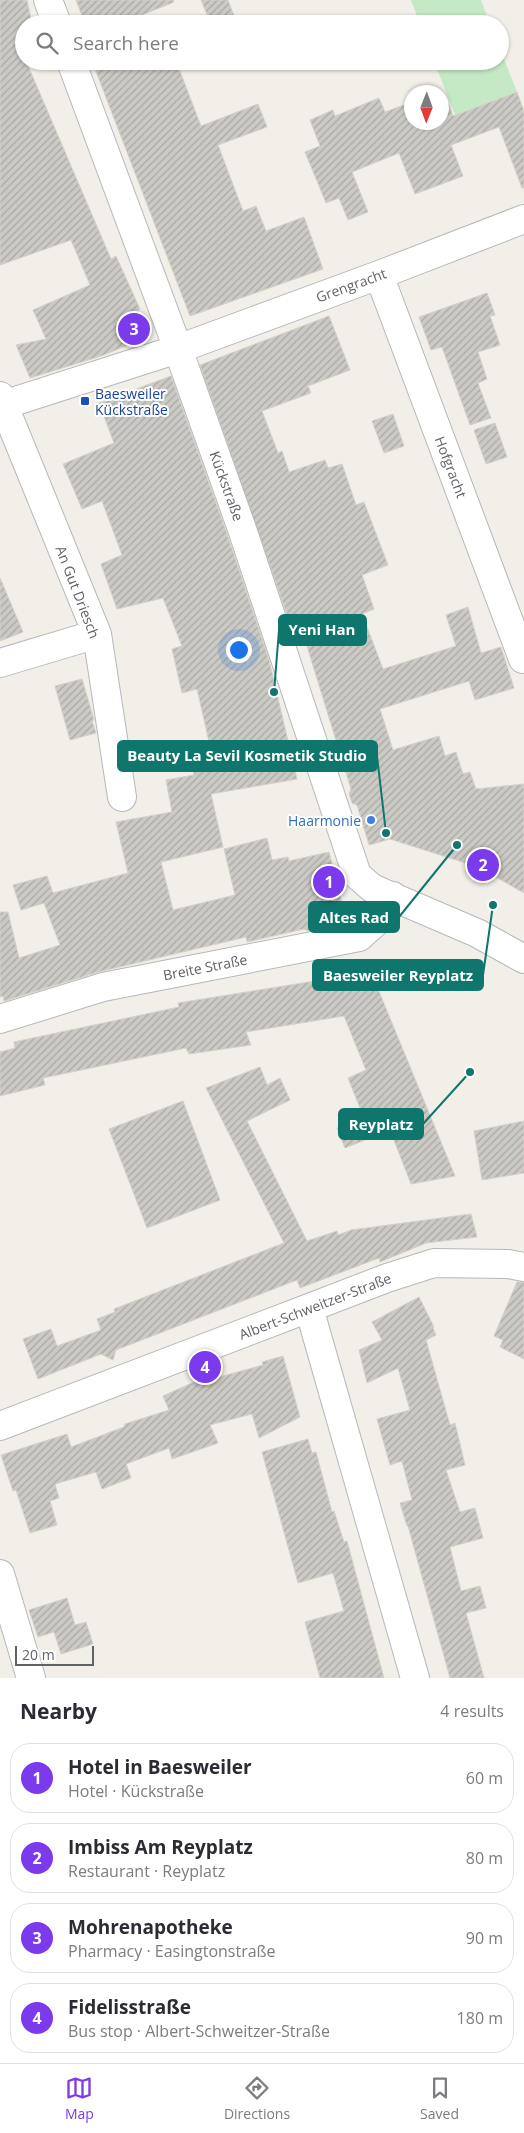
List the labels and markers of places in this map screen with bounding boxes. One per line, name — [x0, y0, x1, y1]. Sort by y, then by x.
pin: 3 — [118, 310, 150, 348]
place label: Baesweiler Kückstraße — [95, 384, 168, 419]
marker: Baesweiler Kückstraße — [79, 395, 91, 407]
callout: Yeni Han — [279, 615, 366, 645]
callout: Beauty La Sevil Kosmetik Studio — [118, 741, 377, 771]
place label: Haarmonie — [288, 811, 361, 830]
marker: Haarmonie — [365, 814, 377, 826]
pin: 2 — [467, 846, 499, 884]
pin: 1 — [313, 863, 345, 901]
callout: Altes Rad — [309, 902, 399, 932]
callout: Baesweiler Reyplatz — [313, 960, 483, 990]
callout: Reyplatz — [339, 1109, 423, 1139]
pin: 4 — [189, 1348, 221, 1386]

